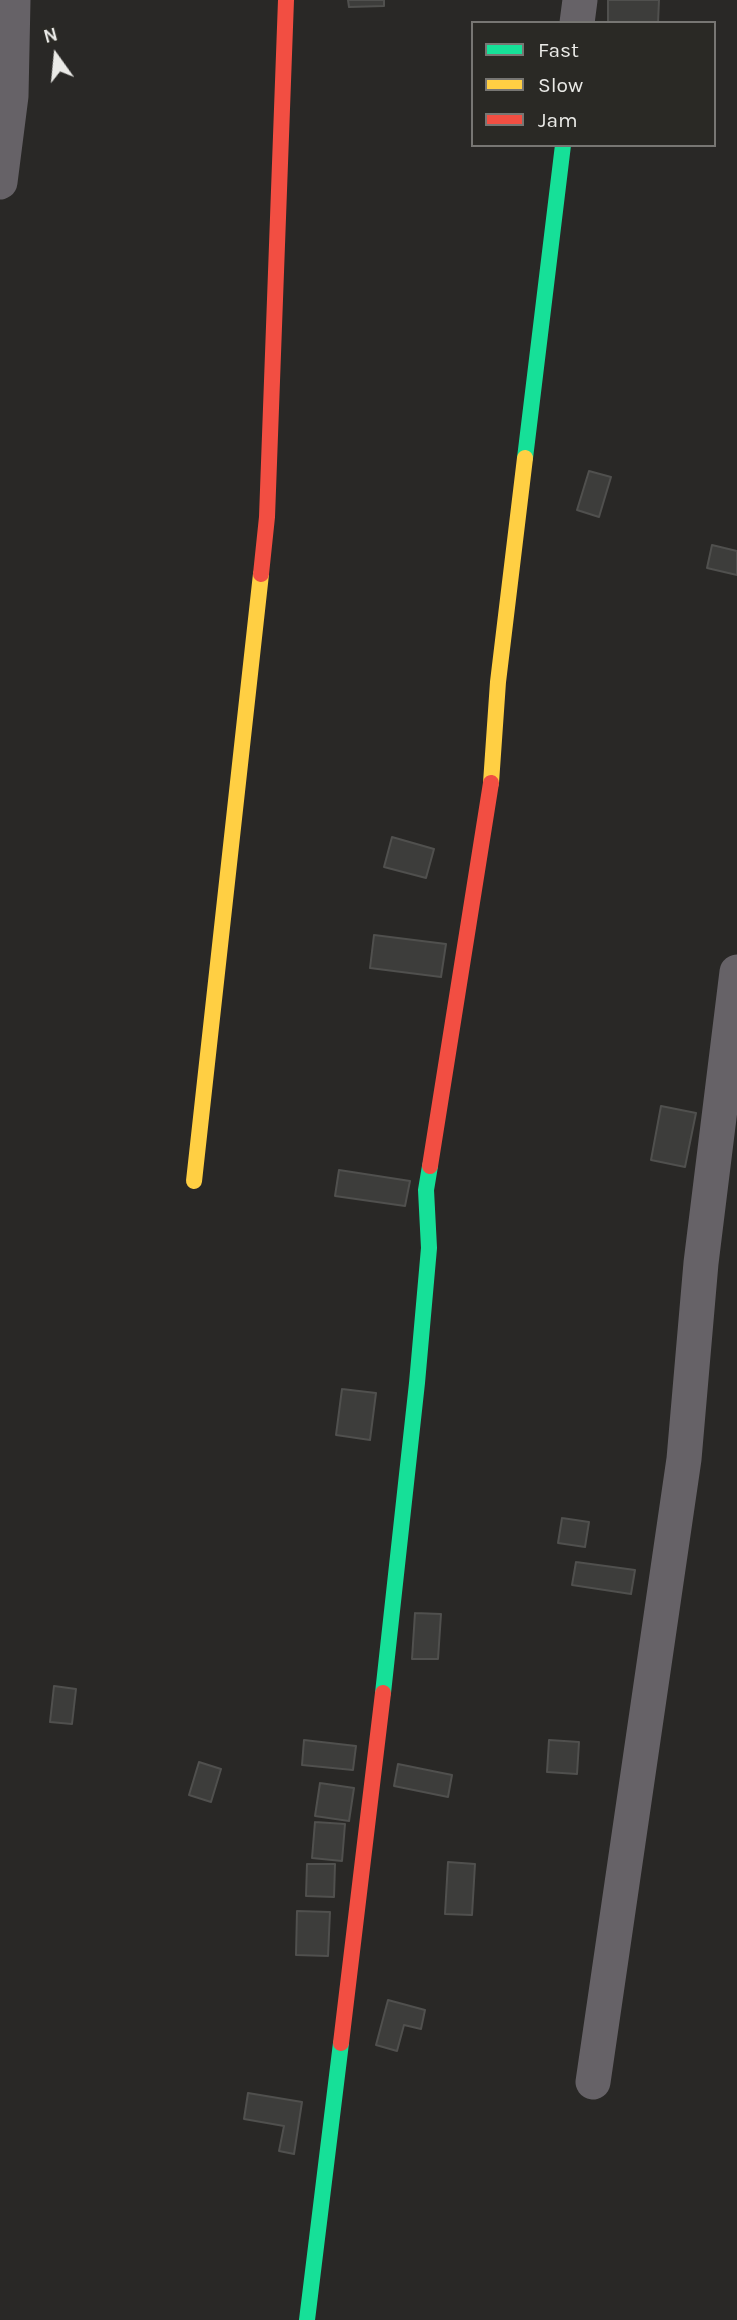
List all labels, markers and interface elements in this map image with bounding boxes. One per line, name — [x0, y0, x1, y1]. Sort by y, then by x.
north arrow — [21, 21, 91, 91]
legend — [471, 21, 716, 147]
text: N — [41, 23, 60, 48]
text: Fast — [538, 38, 579, 62]
text: Slow — [538, 73, 583, 97]
text: Jam — [538, 108, 578, 132]

